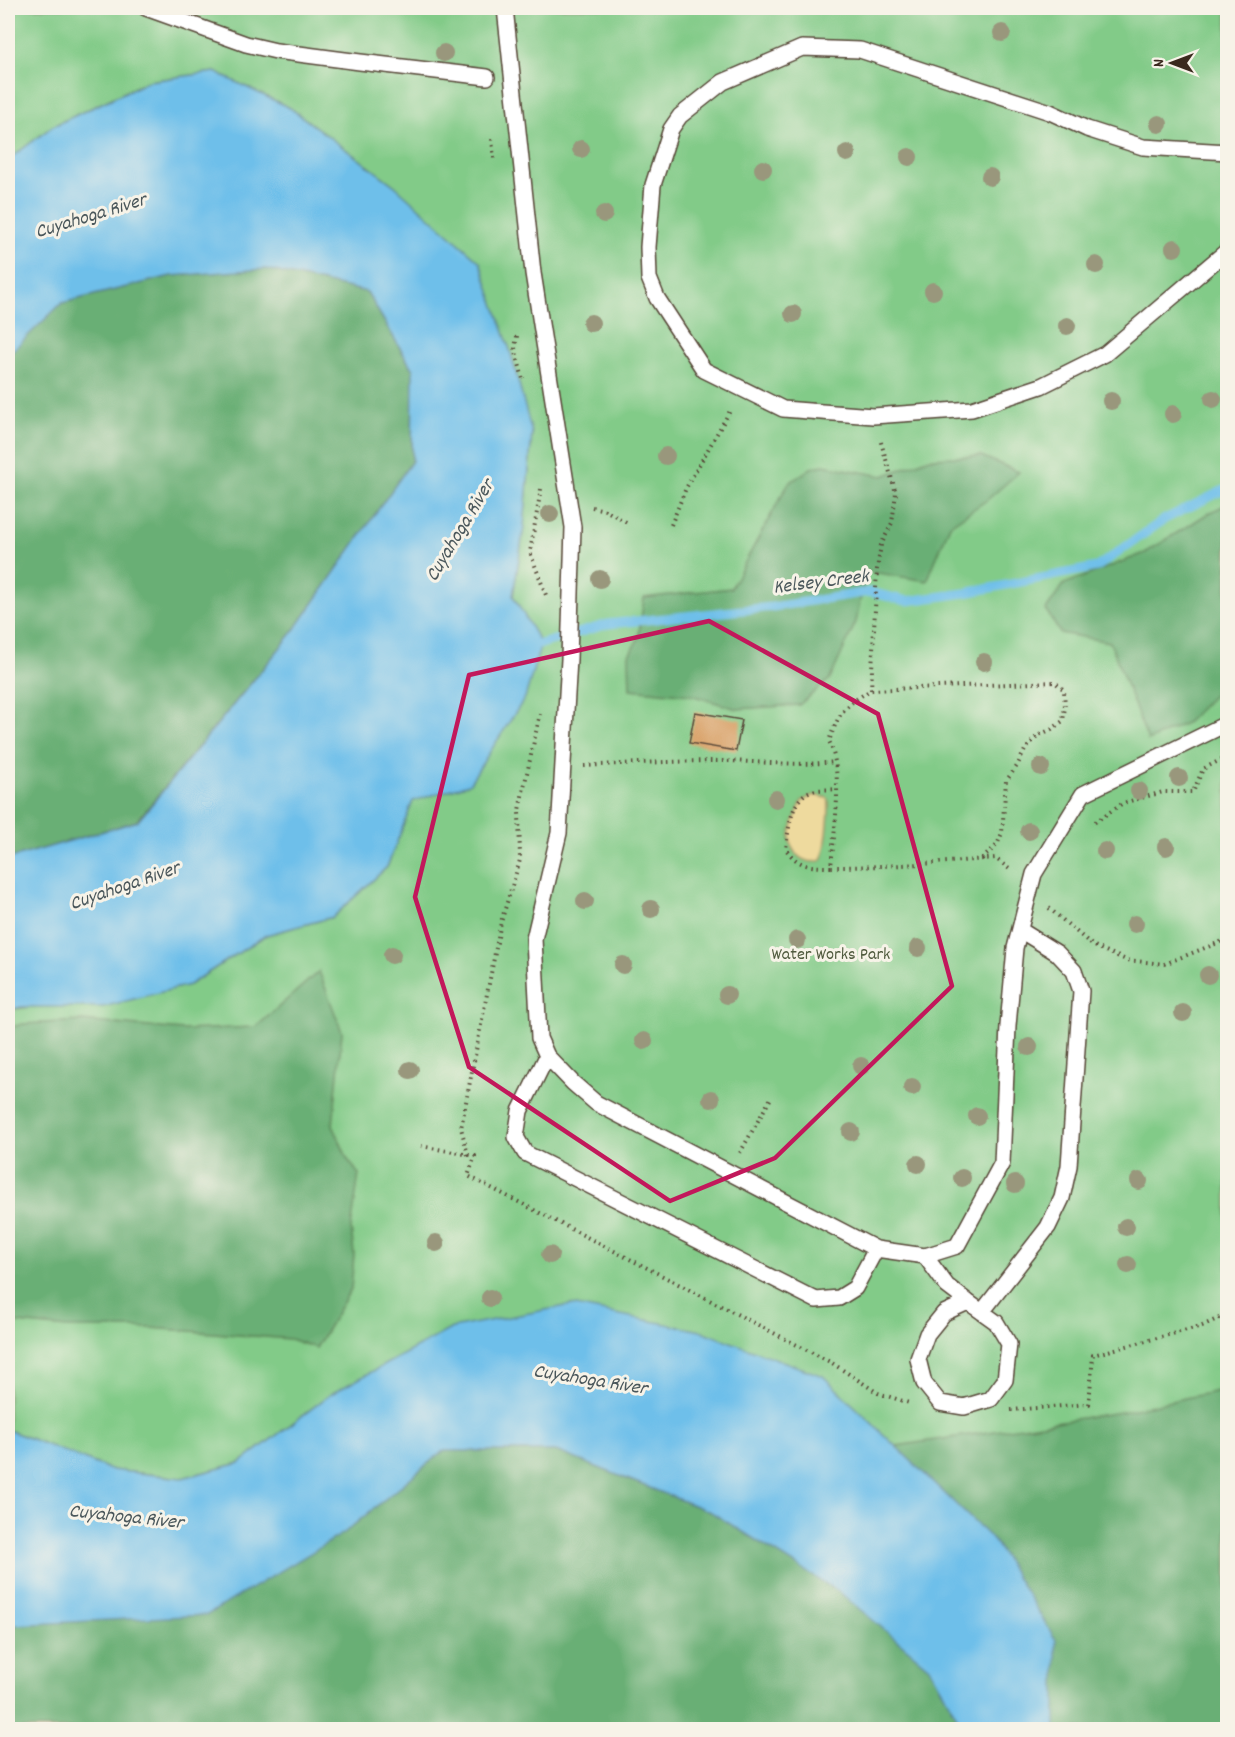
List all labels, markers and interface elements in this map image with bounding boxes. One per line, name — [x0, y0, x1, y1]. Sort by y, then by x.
north arrow — [1142, 33, 1202, 93]
text: N — [1148, 59, 1171, 67]
water label: Cuyahoga River — [32, 186, 152, 247]
water label: Cuyahoga River — [419, 472, 504, 587]
water label: Kelsey Creek — [772, 563, 872, 603]
water label: Cuyahoga River — [66, 854, 186, 919]
park label: Water Works Park — [772, 943, 890, 968]
water label: Cuyahoga River — [531, 1358, 651, 1404]
water label: Cuyahoga River — [67, 1498, 187, 1538]

